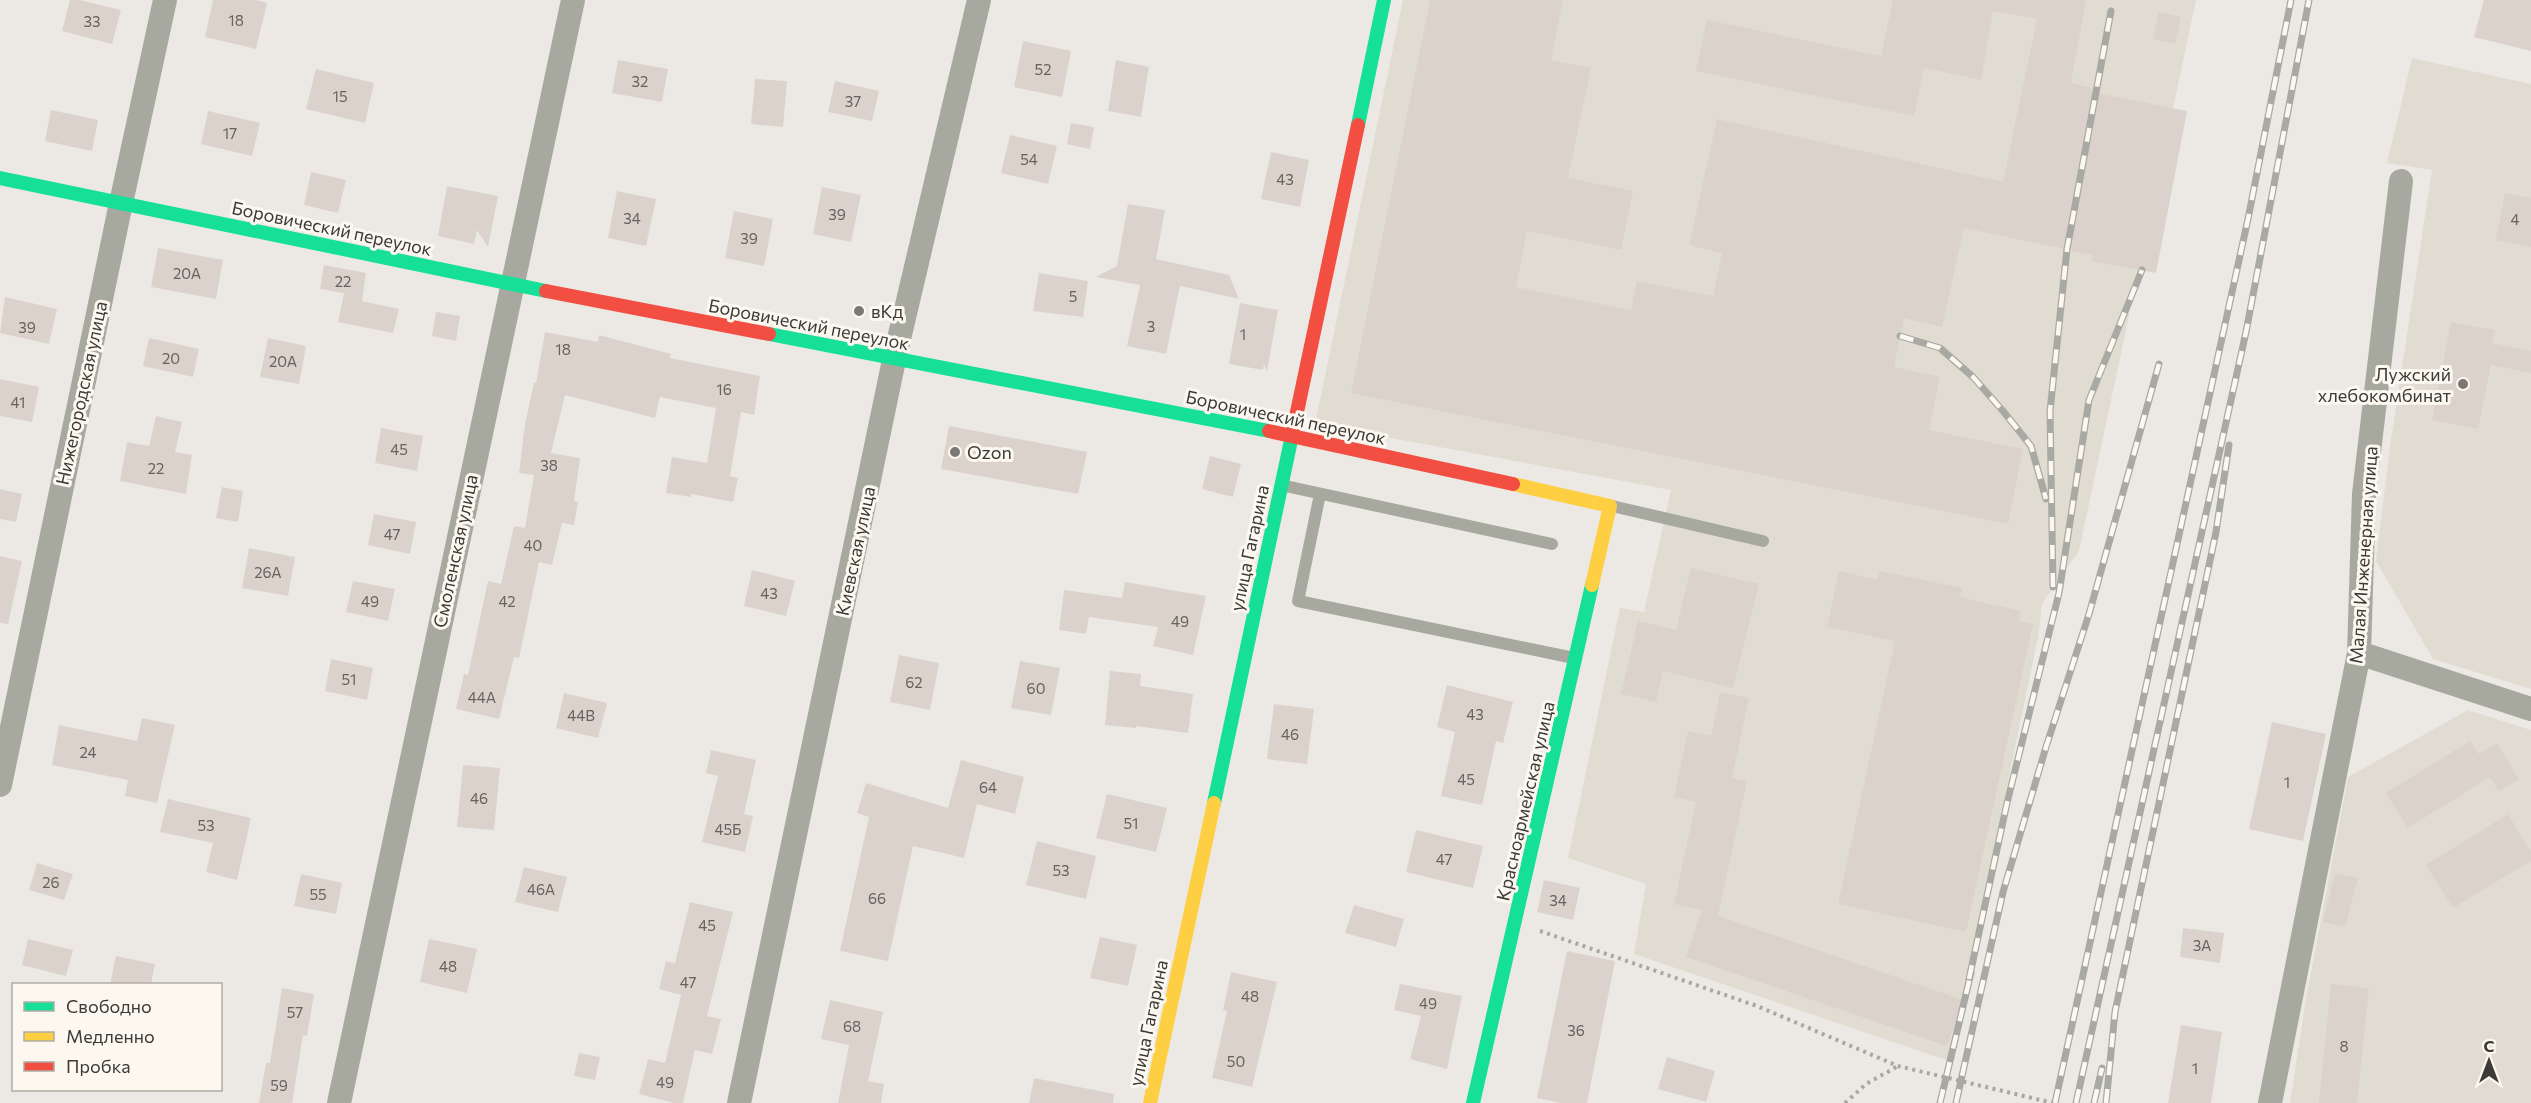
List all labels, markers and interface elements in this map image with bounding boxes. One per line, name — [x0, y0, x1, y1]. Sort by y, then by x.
house number: 18 — [228, 11, 244, 29]
house number: 33 — [83, 12, 101, 30]
house number: 52 — [1035, 60, 1051, 78]
house number: 32 — [632, 72, 648, 90]
house number: 15 — [332, 87, 348, 105]
house number: 37 — [845, 92, 861, 110]
house number: 17 — [223, 124, 237, 142]
house number: 54 — [1020, 150, 1038, 168]
house number: 43 — [1276, 170, 1294, 188]
street label: Боровический переулок — [230, 196, 434, 260]
house number: 39 — [828, 205, 846, 223]
house number: 34 — [623, 209, 641, 227]
house number: 4 — [2511, 210, 2520, 228]
house number: 39 — [740, 229, 758, 247]
house number: 20А — [173, 264, 201, 282]
house number: 22 — [335, 272, 351, 290]
house number: 5 — [1069, 287, 1077, 305]
street label: Боровический переулок — [707, 294, 912, 354]
street label: Нижегородская улица — [51, 299, 111, 487]
place label: вКд — [871, 300, 904, 322]
marker: вКд — [852, 304, 866, 318]
house number: 3 — [1147, 317, 1155, 335]
house number: 39 — [18, 318, 36, 336]
house number: 1 — [1240, 325, 1246, 343]
house number: 18 — [555, 340, 571, 358]
house number: 20 — [162, 349, 180, 367]
house number: 20А — [269, 352, 297, 370]
place label: Лужский хлебокомбинат — [2318, 363, 2452, 406]
marker: Лужский хлебокомбинат — [2456, 377, 2470, 391]
house number: 16 — [716, 380, 732, 398]
street label: Боровический переулок — [1184, 385, 1388, 449]
house number: 41 — [11, 393, 25, 411]
house number: 45 — [390, 440, 408, 458]
place label: Ozon — [967, 441, 1012, 463]
marker: Ozon — [948, 445, 962, 459]
street label: Малая Инженерная улица — [2344, 445, 2382, 665]
house number: 38 — [540, 456, 558, 474]
house number: 22 — [148, 459, 164, 477]
street label: Смоленская улица — [428, 472, 482, 630]
street label: улица Гагарина — [1225, 483, 1273, 613]
street label: Киевская улица — [831, 484, 879, 618]
house number: 47 — [384, 525, 400, 543]
house number: 40 — [524, 536, 542, 554]
house number: 26А — [254, 563, 282, 581]
house number: 43 — [760, 584, 778, 602]
house number: 49 — [361, 592, 379, 610]
house number: 42 — [498, 592, 516, 610]
house number: 49 — [1171, 612, 1189, 630]
house number: 51 — [341, 670, 357, 688]
house number: 62 — [905, 673, 923, 691]
house number: 60 — [1027, 679, 1045, 697]
house number: 44А — [468, 688, 496, 706]
street label: Красноармейская улица — [1491, 699, 1559, 903]
house number: 43 — [1466, 705, 1484, 723]
house number: 44В — [567, 706, 595, 724]
house number: 46 — [1281, 725, 1299, 743]
house number: 24 — [79, 743, 97, 761]
house number: 45 — [1457, 770, 1475, 788]
house number: 1 — [2284, 773, 2290, 791]
house number: 64 — [979, 778, 997, 796]
house number: 46 — [470, 789, 488, 807]
house number: 51 — [1123, 814, 1139, 832]
house number: 53 — [197, 816, 215, 834]
house number: 45Б — [714, 820, 742, 838]
house number: 47 — [1436, 850, 1452, 868]
house number: 53 — [1052, 861, 1070, 879]
house number: 26 — [42, 873, 60, 891]
house number: 46А — [527, 880, 555, 898]
house number: 55 — [309, 885, 327, 903]
house number: 66 — [868, 889, 886, 907]
house number: 34 — [1549, 891, 1567, 909]
house number: 45 — [698, 916, 716, 934]
house number: 3А — [2193, 936, 2211, 954]
house number: 48 — [439, 957, 457, 975]
street label: улица Гагарина — [1124, 958, 1172, 1088]
house number: 47 — [680, 973, 696, 991]
legend — [12, 983, 222, 1091]
house number: 48 — [1241, 987, 1259, 1005]
house number: 49 — [1419, 994, 1437, 1012]
text: Свободно — [66, 995, 152, 1017]
house number: 57 — [287, 1003, 303, 1021]
house number: 68 — [843, 1017, 861, 1035]
house number: 36 — [1567, 1021, 1585, 1039]
text: Медленно — [66, 1025, 155, 1047]
north arrow — [2459, 1031, 2519, 1091]
text: С — [2484, 1036, 2495, 1055]
house number: 8 — [2339, 1037, 2349, 1055]
house number: 50 — [1227, 1052, 1245, 1070]
text: Пробка — [66, 1055, 131, 1077]
house number: 1 — [2192, 1059, 2198, 1077]
house number: 49 — [656, 1073, 674, 1091]
house number: 59 — [270, 1076, 288, 1094]

